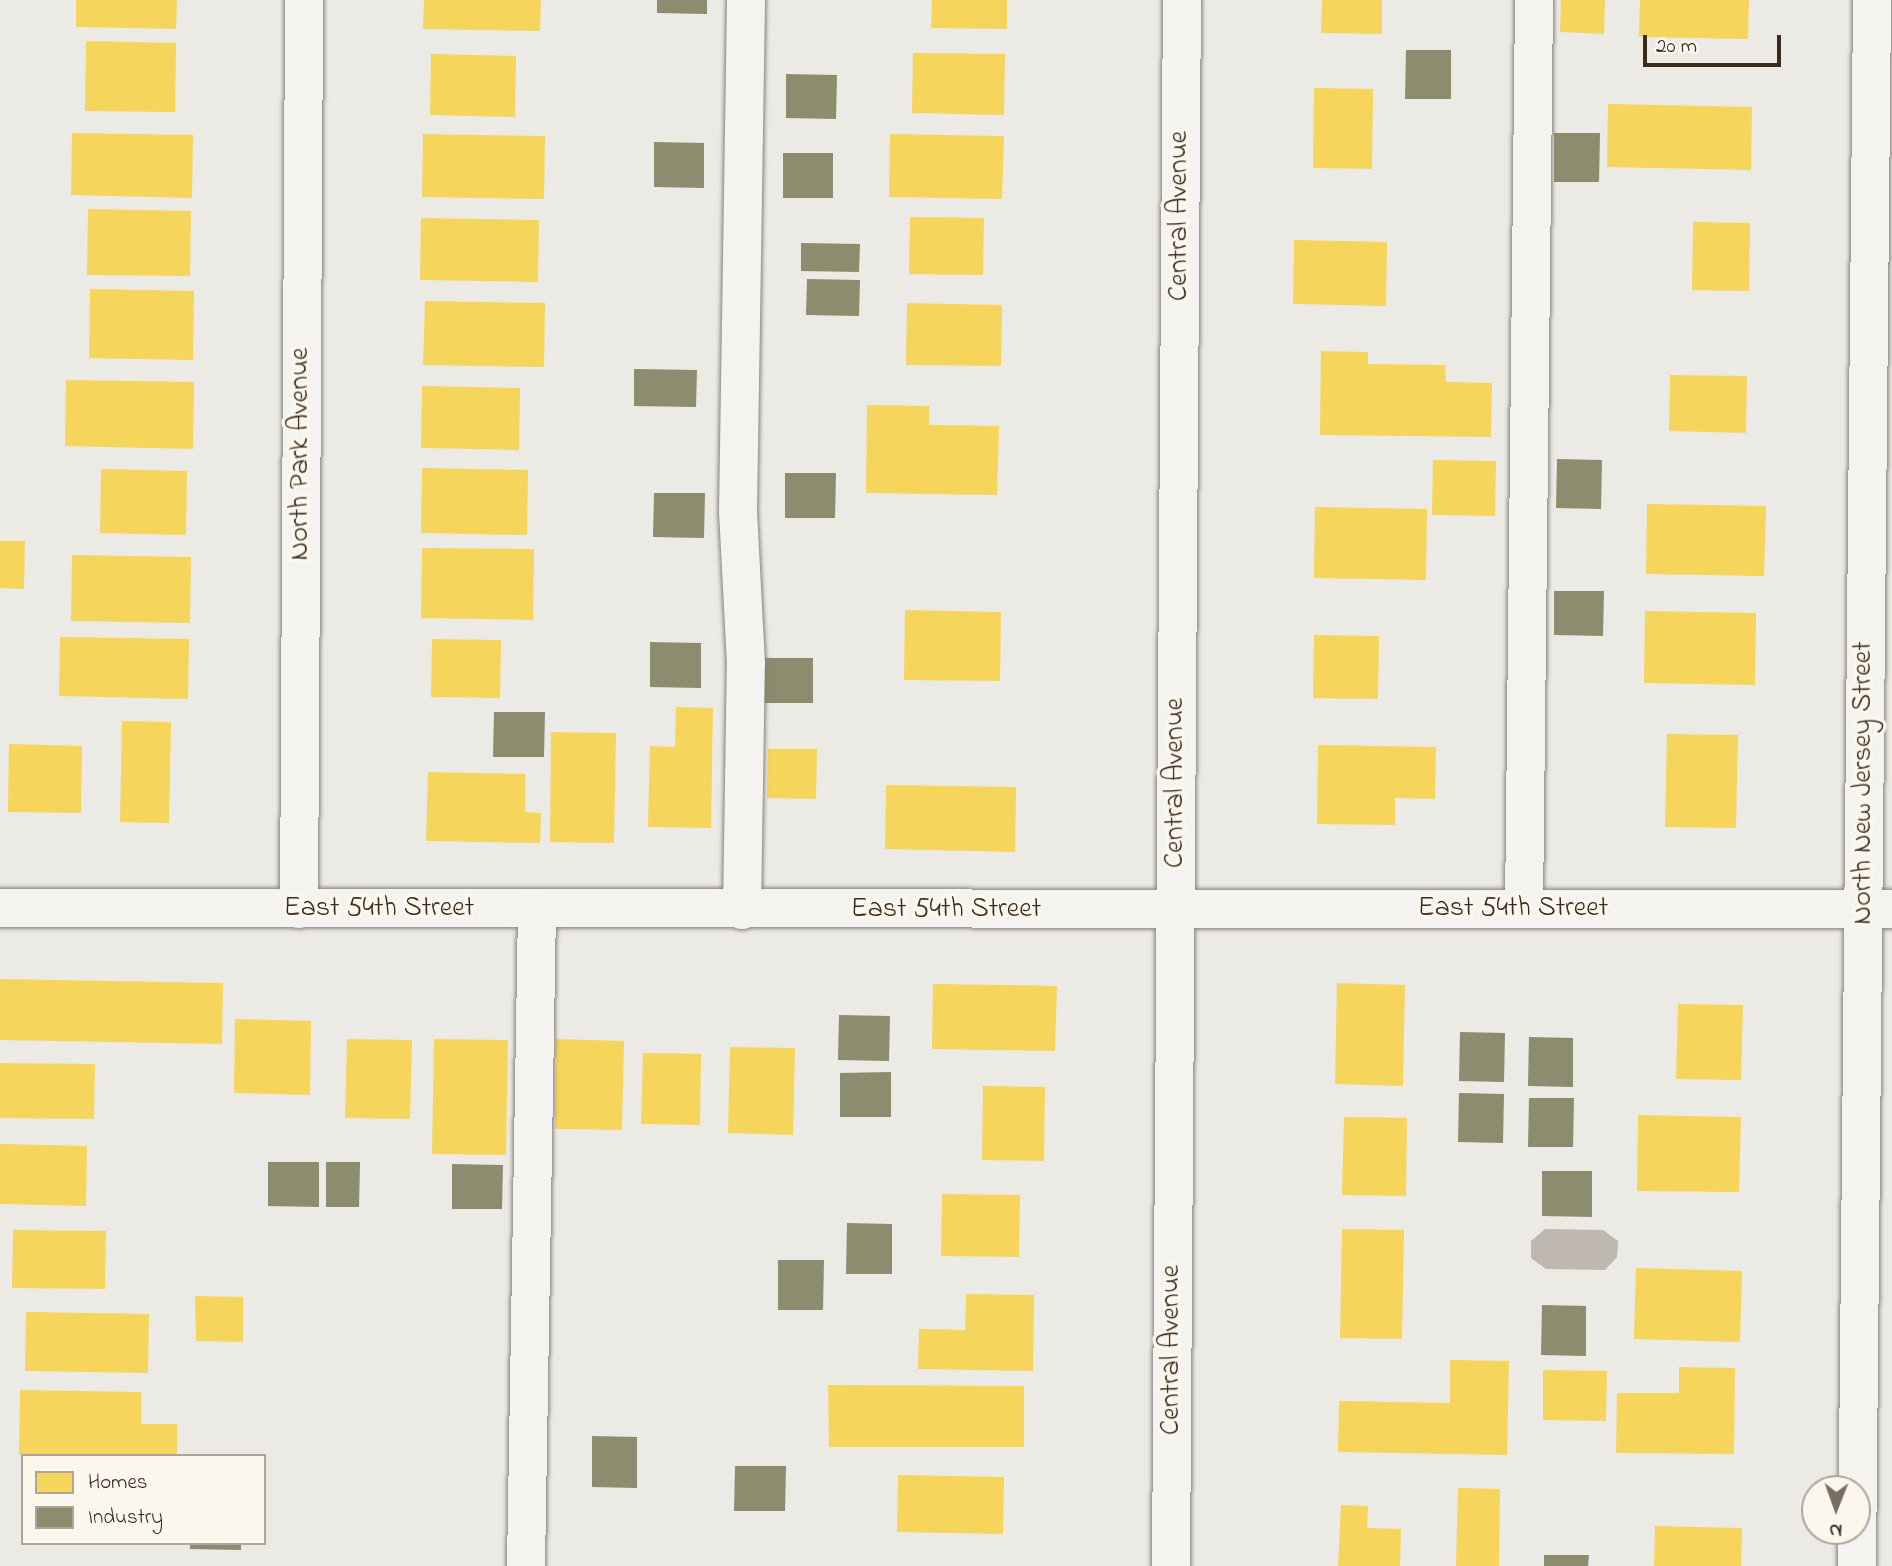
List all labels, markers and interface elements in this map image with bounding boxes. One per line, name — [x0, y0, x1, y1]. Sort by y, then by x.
scale bar — [1647, 21, 1785, 65]
text: 20 m — [1656, 32, 1697, 62]
street label: Central Avenue — [1163, 131, 1197, 301]
street label: North Park Avenue — [284, 347, 318, 561]
street label: North New Jersey Street — [1847, 641, 1881, 925]
street label: Central Avenue — [1159, 698, 1193, 868]
street label: East 54th Street — [284, 892, 474, 926]
street label: East 54th Street — [1418, 892, 1608, 926]
street label: East 54th Street — [851, 893, 1041, 927]
street label: Central Avenue — [1155, 1265, 1189, 1435]
legend — [21, 1454, 266, 1545]
text: Homes — [88, 1468, 148, 1498]
north arrow — [1801, 1475, 1871, 1545]
text: Industry — [88, 1503, 163, 1533]
text: N — [1829, 1516, 1842, 1543]

